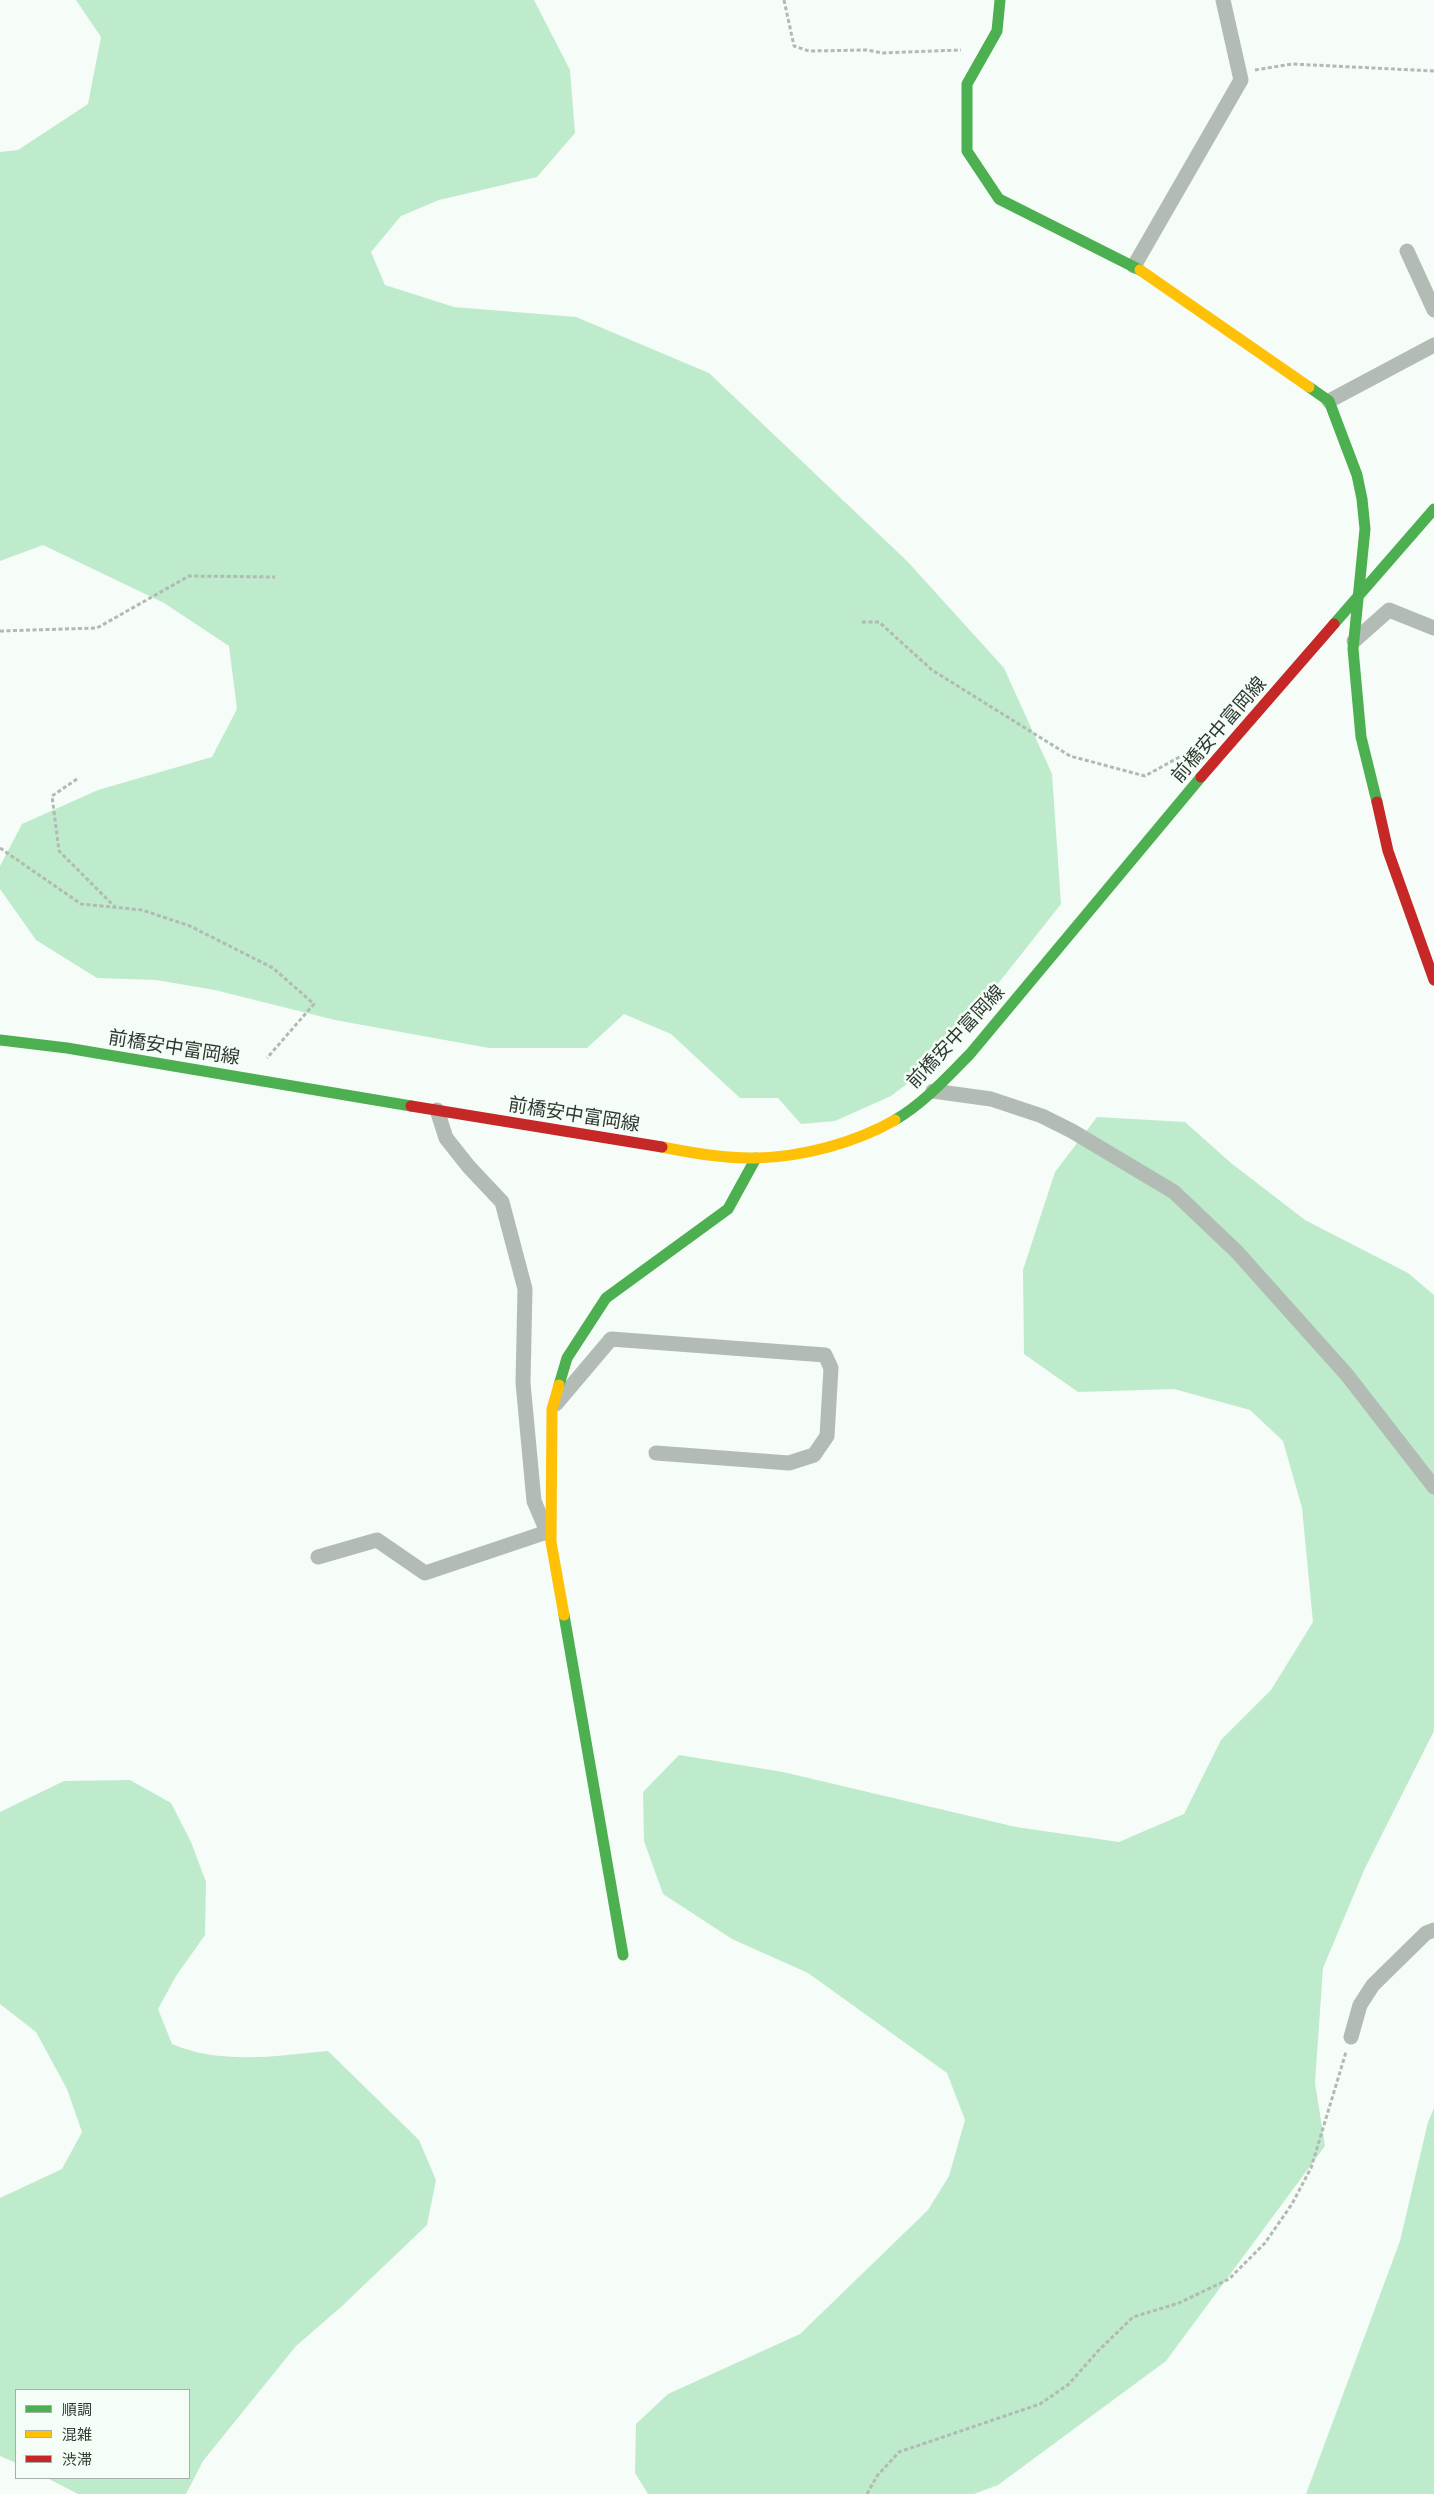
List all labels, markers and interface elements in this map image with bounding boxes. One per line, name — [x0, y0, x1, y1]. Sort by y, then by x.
street label: 前橋安中富岡線 — [1167, 672, 1271, 788]
street label: 前橋安中富岡線 — [902, 981, 1010, 1093]
street label: 前橋安中富岡線 — [107, 1026, 241, 1070]
street label: 前橋安中富岡線 — [507, 1093, 641, 1137]
legend — [15, 2389, 190, 2479]
text: 順調 — [62, 2400, 92, 2419]
text: 混雑 — [62, 2425, 92, 2444]
text: 渋滞 — [62, 2450, 92, 2469]

